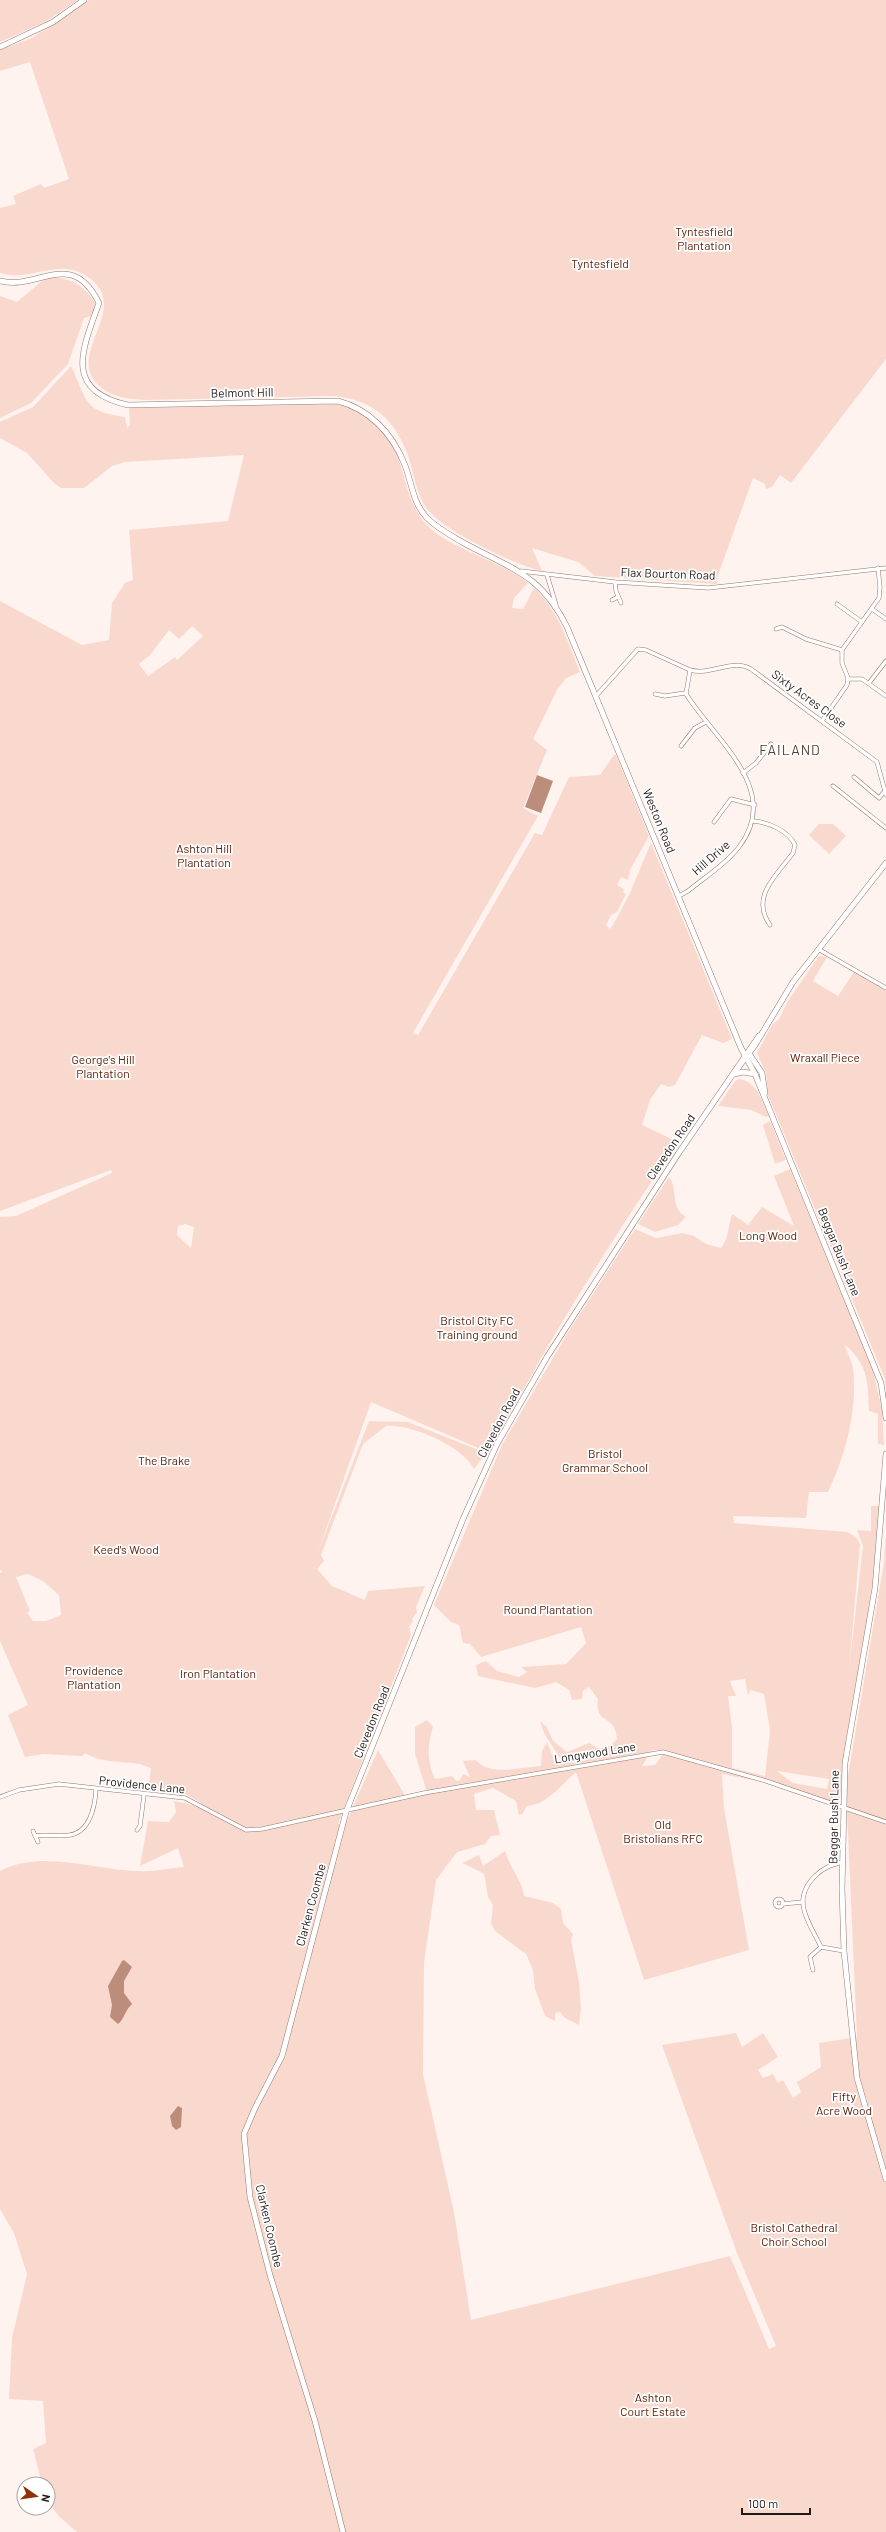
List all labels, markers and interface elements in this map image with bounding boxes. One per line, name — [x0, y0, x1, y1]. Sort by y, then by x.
park label: Tyntesfield Plantation — [675, 224, 733, 252]
park label: Tyntesfield — [571, 256, 629, 270]
street label: Belmont Hill — [210, 384, 273, 400]
street label: Flax Bourton Road — [620, 564, 716, 582]
street label: Sixty Acres Close — [769, 666, 850, 730]
district label: FAILAND — [759, 741, 821, 758]
street label: Weston Road — [641, 786, 679, 855]
street label: Hill Drive — [689, 837, 732, 877]
park label: Ashton Hill Plantation — [176, 841, 232, 869]
park label: Wraxall Piece — [790, 1050, 860, 1064]
park label: George's Hill Plantation — [72, 1052, 134, 1080]
street label: Clevedon Road — [643, 1111, 697, 1182]
street label: Beggar Bush Lane — [816, 1206, 864, 1298]
park label: Long Wood — [739, 1228, 797, 1242]
park label: Bristol City FC Training ground — [436, 1313, 518, 1341]
street label: Clevedon Road — [474, 1385, 522, 1460]
park label: Bristol Grammar School — [562, 1446, 648, 1474]
park label: The Brake — [138, 1453, 190, 1467]
park label: Keed's Wood — [93, 1542, 159, 1556]
park label: Round Plantation — [504, 1602, 592, 1616]
park label: Providence Plantation — [65, 1663, 123, 1691]
park label: Iron Plantation — [180, 1666, 256, 1680]
street label: Clevedon Road — [350, 1683, 392, 1760]
street label: Longwood Lane — [553, 1739, 637, 1765]
street label: Beggar Bush Lane — [825, 1770, 841, 1864]
street label: Providence Lane — [98, 1773, 186, 1795]
park label: Old Bristolians RFC — [623, 1817, 703, 1845]
street label: Clarken Coombe — [292, 1862, 328, 1947]
park label: Fifty Acre Wood — [816, 2089, 872, 2117]
street label: Clarken Coombe — [254, 2183, 286, 2269]
park label: Bristol Cathedral Choir School — [751, 2220, 837, 2248]
park label: Ashton Court Estate — [620, 2390, 686, 2418]
north arrow — [16, 2476, 56, 2516]
scale bar — [742, 2490, 810, 2516]
text: N — [39, 2493, 53, 2503]
text: 100 m — [748, 2496, 778, 2510]

